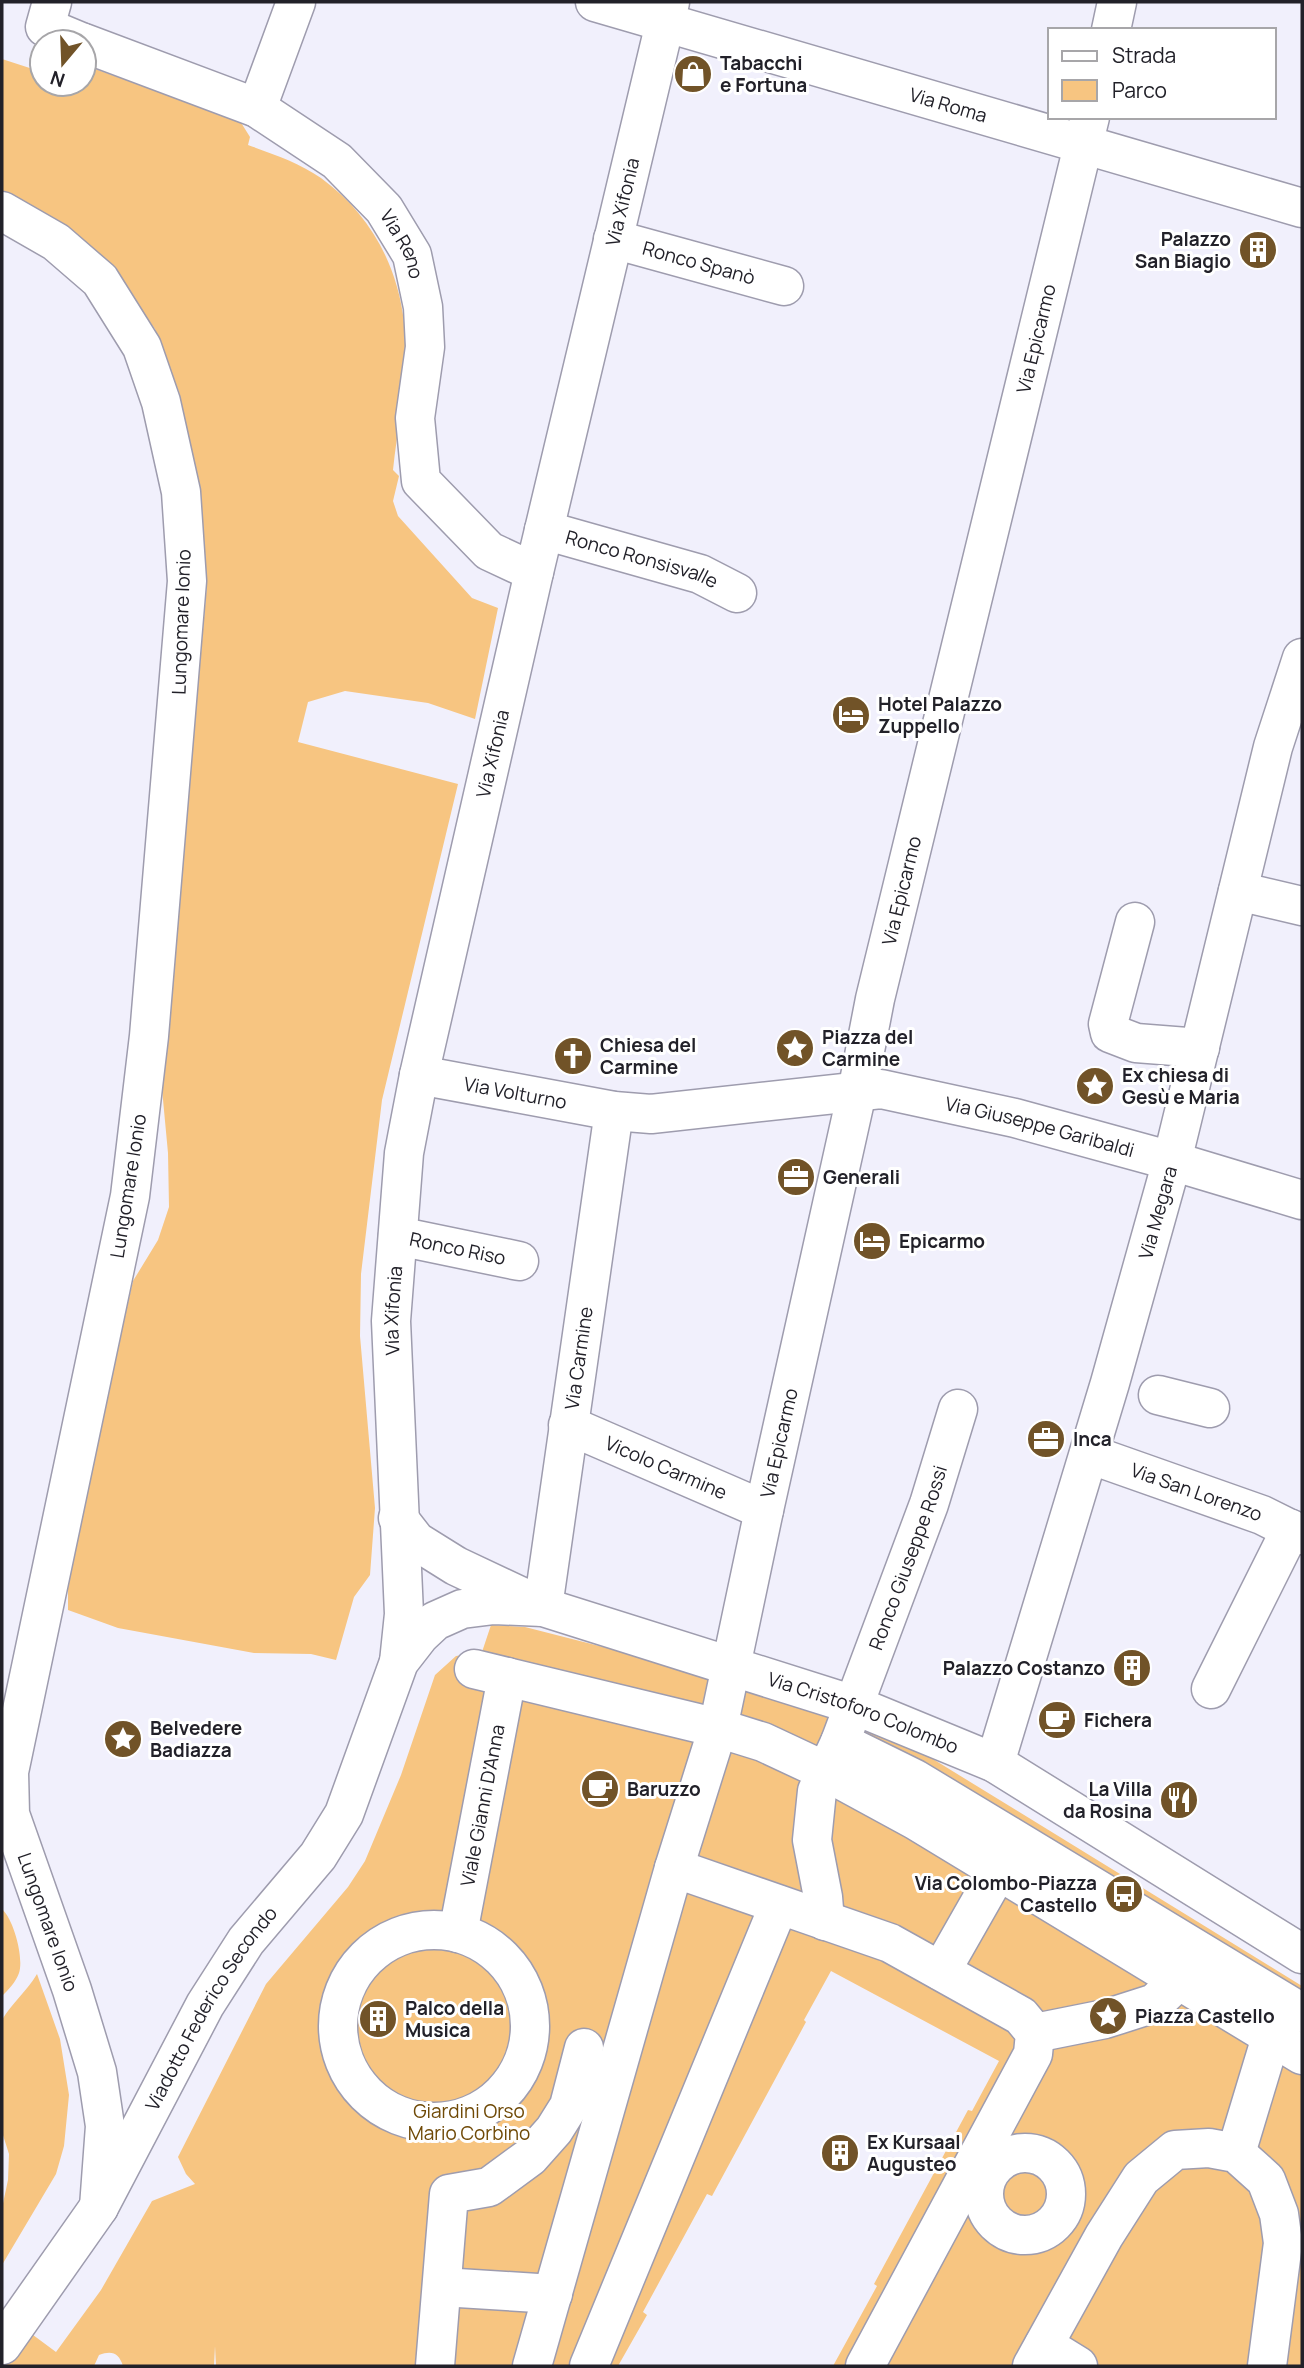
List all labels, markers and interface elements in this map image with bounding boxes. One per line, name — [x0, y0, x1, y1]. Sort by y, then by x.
north arrow — [28, 28, 98, 98]
legend — [1048, 28, 1276, 119]
text: Strada — [1112, 41, 1176, 69]
place label: Tabacchi e Fortuna — [720, 50, 807, 98]
shop icon: Tabacchi e Fortuna — [672, 53, 714, 95]
text: N — [47, 65, 68, 94]
text: Parco — [1112, 76, 1167, 104]
street label: Via Roma — [906, 81, 990, 129]
street label: Via Xifonia — [599, 155, 645, 249]
street label: Via Reno — [374, 204, 430, 281]
place label: Palazzo San Biagio — [1135, 226, 1231, 274]
building icon: Palazzo San Biagio — [1237, 229, 1279, 271]
street label: Ronco Spanò — [640, 235, 758, 290]
street label: Via Epicarmo — [1010, 281, 1062, 396]
street label: Ronco Ronsisvalle — [563, 524, 723, 594]
street label: Lungomare Ionio — [165, 549, 197, 695]
place label: Hotel Palazzo Zuppello — [878, 691, 1002, 739]
hotel icon: Hotel Palazzo Zuppello — [830, 694, 872, 736]
street label: Via Xifonia — [470, 707, 515, 800]
street label: Via Epicarmo — [876, 833, 927, 948]
place label: Piazza del Carmine — [822, 1024, 913, 1072]
place icon: Piazza del Carmine — [774, 1027, 816, 1069]
place label: Chiesa del Carmine — [600, 1032, 696, 1080]
church icon: Chiesa del Carmine — [552, 1035, 594, 1077]
place label: Ex chiesa di Gesù e Maria — [1122, 1062, 1240, 1110]
place icon: Ex chiesa di Gesù e Maria — [1074, 1065, 1116, 1107]
street label: Via Volturno — [462, 1071, 569, 1115]
street label: Via Giuseppe Garibaldi — [943, 1090, 1137, 1163]
street label: Lungomare Ionio — [104, 1112, 152, 1260]
office icon: Generali — [775, 1156, 817, 1198]
street label: Via Megara — [1132, 1163, 1183, 1262]
place label: Generali — [823, 1164, 900, 1190]
hotel icon: Epicarmo — [851, 1220, 893, 1262]
street label: Ronco Riso — [407, 1226, 508, 1271]
place label: Epicarmo — [899, 1228, 985, 1254]
street label: Via Xifonia — [378, 1265, 408, 1356]
street label: Via Carmine — [558, 1305, 599, 1411]
street label: Via Epicarmo — [754, 1386, 804, 1500]
office icon: Inca — [1025, 1418, 1067, 1460]
place label: Inca — [1073, 1426, 1112, 1452]
street label: Vicolo Carmine — [601, 1430, 731, 1505]
street label: Via San Lorenzo — [1127, 1457, 1266, 1527]
street label: Ronco Giuseppe Rossi — [863, 1462, 953, 1654]
building icon: Palazzo Costanzo — [1111, 1647, 1153, 1689]
place label: Palazzo Costanzo — [943, 1655, 1105, 1681]
street label: Via Cristoforo Colombo — [764, 1666, 963, 1760]
cafe icon: Fichera — [1036, 1699, 1078, 1741]
place label: Fichera — [1084, 1707, 1152, 1733]
place label: Belvedere Badiazza — [150, 1715, 242, 1763]
place icon: Belvedere Badiazza — [102, 1718, 144, 1760]
street label: Viale Gianni D'Anna — [454, 1722, 511, 1889]
cafe icon: Baruzzo — [579, 1768, 621, 1810]
place label: Baruzzo — [627, 1776, 701, 1802]
place label: La Villa da Rosina — [1063, 1776, 1152, 1824]
restaurant icon: La Villa da Rosina — [1158, 1779, 1200, 1821]
street label: Lungomare Ionio — [12, 1849, 85, 1995]
place label: Via Colombo-Piazza Castello — [915, 1870, 1097, 1918]
bus stop icon: Via Colombo-Piazza Castello — [1103, 1873, 1145, 1915]
street label: Viadotto Federico Secondo — [139, 1901, 283, 2115]
place label: Palco della Musica — [405, 1995, 504, 2043]
place icon: Piazza Castello — [1087, 1995, 1129, 2037]
building icon: Palco della Musica — [357, 1998, 399, 2040]
place label: Piazza Castello — [1135, 2003, 1275, 2029]
park label: Giardini Orso Mario Corbino — [408, 2098, 530, 2146]
place label: Ex Kursaal Augusteo — [867, 2129, 961, 2177]
building icon: Ex Kursaal Augusteo — [819, 2132, 861, 2174]

